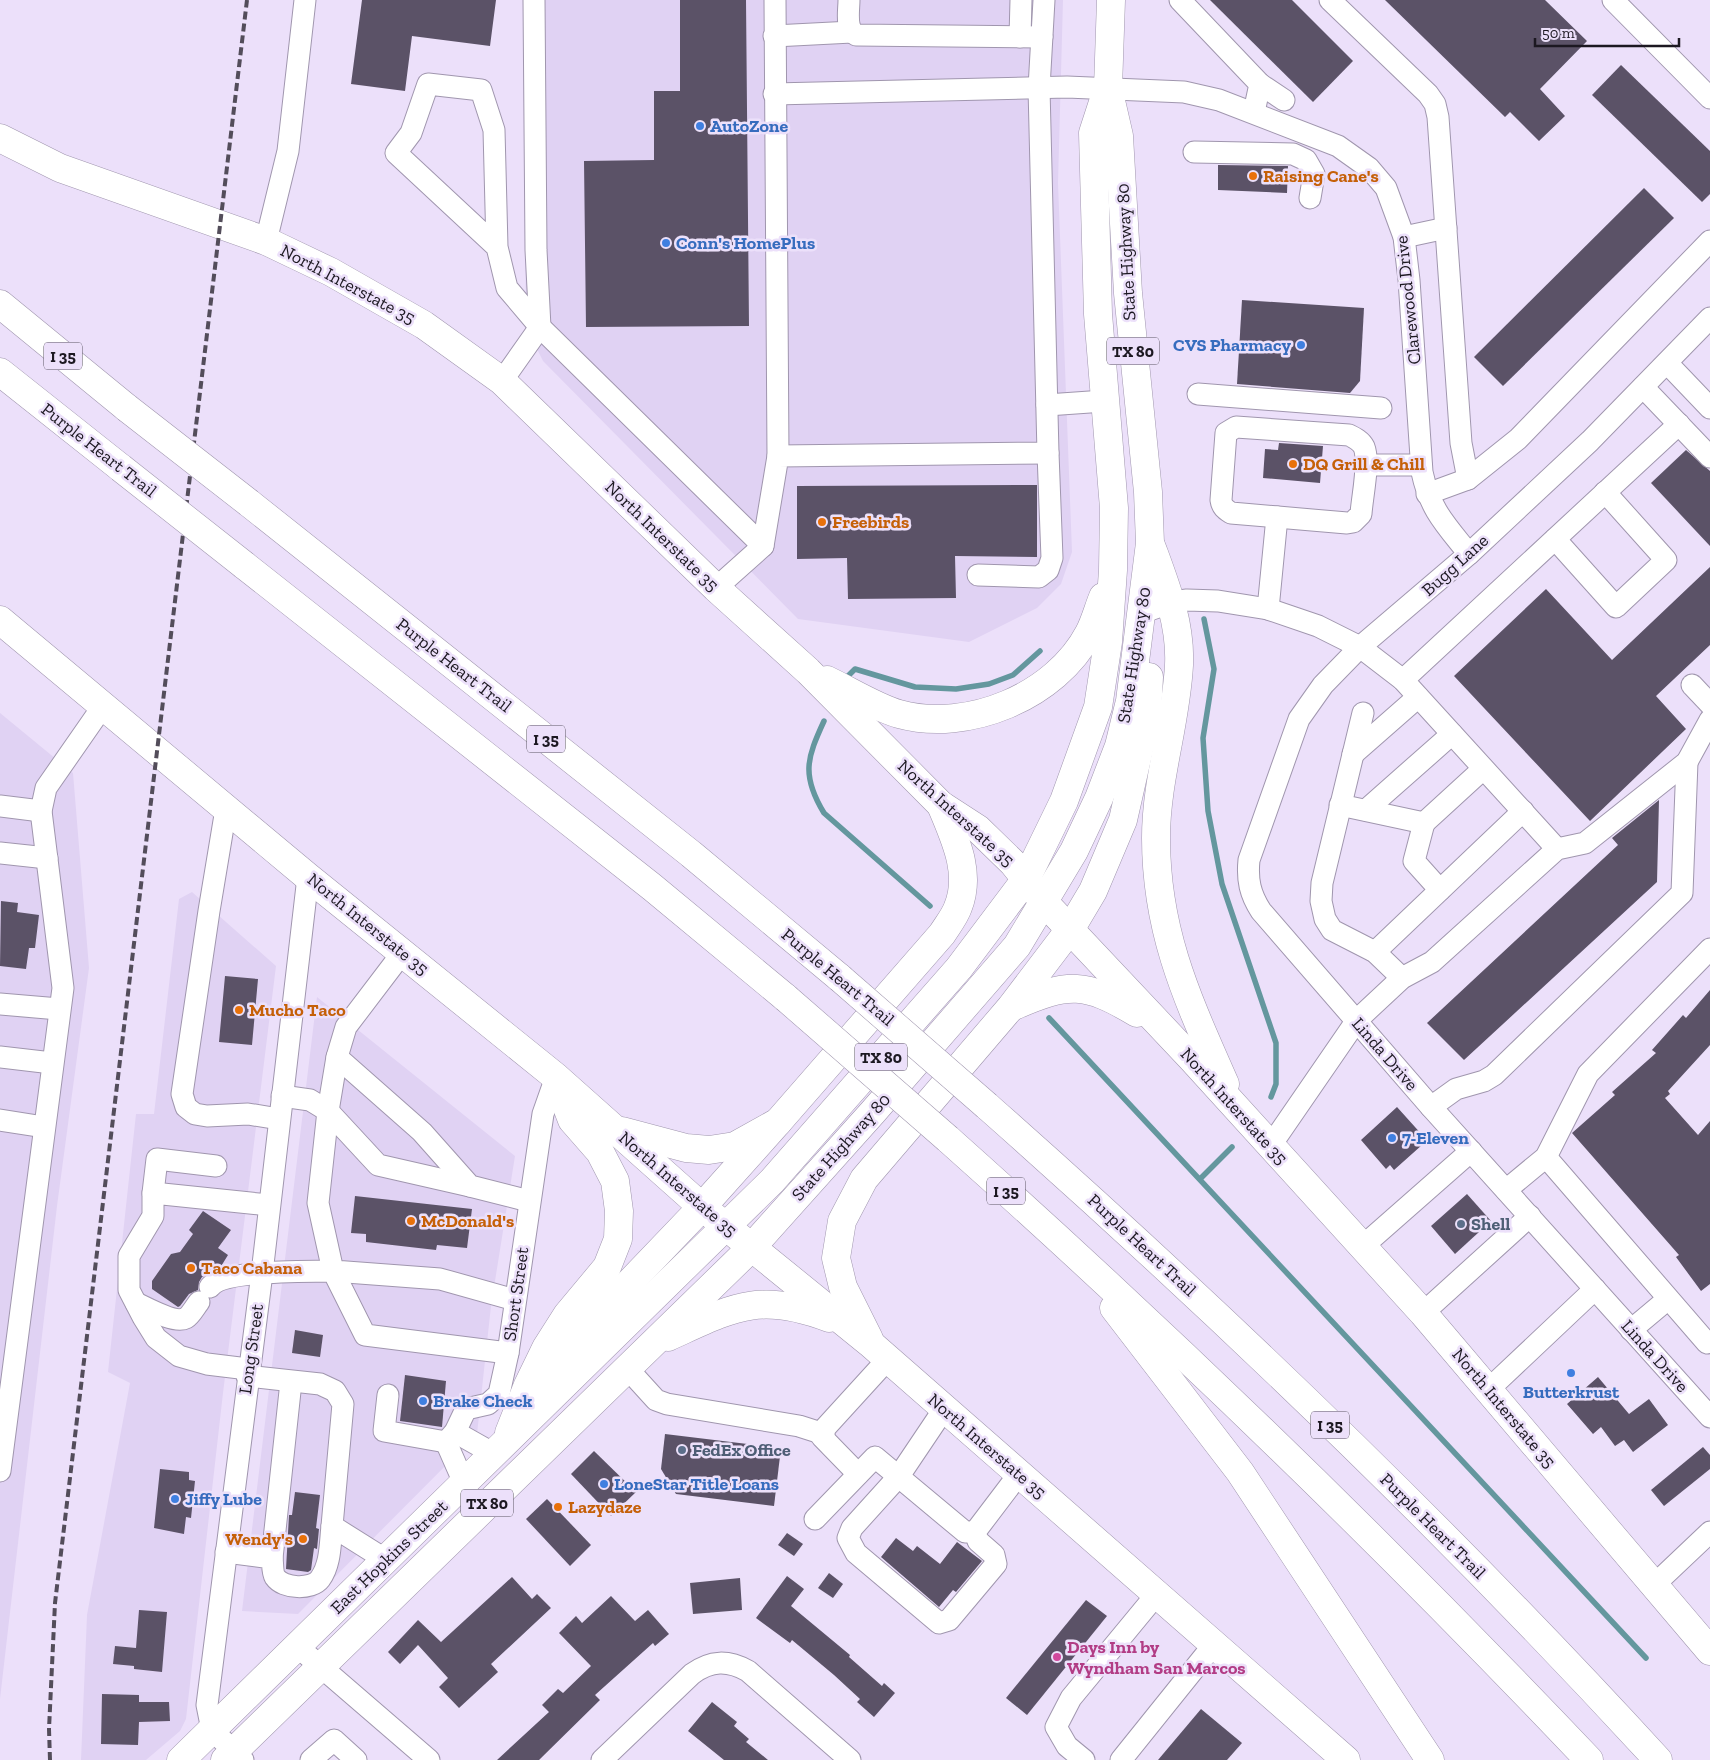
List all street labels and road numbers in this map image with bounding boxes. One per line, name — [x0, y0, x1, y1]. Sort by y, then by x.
street label: State Highway 80 — [1111, 183, 1141, 321]
street label: Clarewood Drive — [1390, 235, 1426, 365]
street label: North Interstate 35 — [277, 239, 419, 329]
road number: TX 80 — [1107, 338, 1159, 364]
road number: I 35 — [44, 342, 82, 370]
street label: Purple Heart Trail — [37, 398, 161, 502]
street label: North Interstate 35 — [601, 476, 723, 596]
street label: Bugg Lane — [1417, 529, 1493, 601]
street label: State Highway 80 — [1112, 585, 1156, 725]
street label: Purple Heart Trail — [392, 613, 516, 717]
road number: I 35 — [527, 726, 565, 752]
street label: North Interstate 35 — [893, 755, 1019, 871]
street label: North Interstate 35 — [303, 868, 433, 980]
street label: Purple Heart Trail — [777, 923, 899, 1031]
street label: Linda Drive — [1347, 1013, 1423, 1095]
street label: North Interstate 35 — [1176, 1043, 1292, 1169]
road number: TX 80 — [855, 1044, 907, 1070]
street label: State Highway 80 — [787, 1089, 895, 1205]
street label: North Interstate 35 — [614, 1127, 742, 1241]
road number: I 35 — [987, 1178, 1025, 1204]
street label: Purple Heart Trail — [1083, 1189, 1201, 1301]
street label: Short Street — [499, 1245, 534, 1342]
street label: Long Street — [234, 1302, 268, 1395]
street label: Linda Drive — [1617, 1315, 1693, 1397]
street label: North Interstate 35 — [1447, 1344, 1561, 1472]
street label: North Interstate 35 — [923, 1389, 1051, 1503]
road number: I 35 — [1311, 1412, 1349, 1438]
street label: Purple Heart Trail — [1376, 1469, 1491, 1584]
road number: TX 80 — [461, 1490, 513, 1516]
street label: East Hopkins Street — [326, 1495, 452, 1619]

